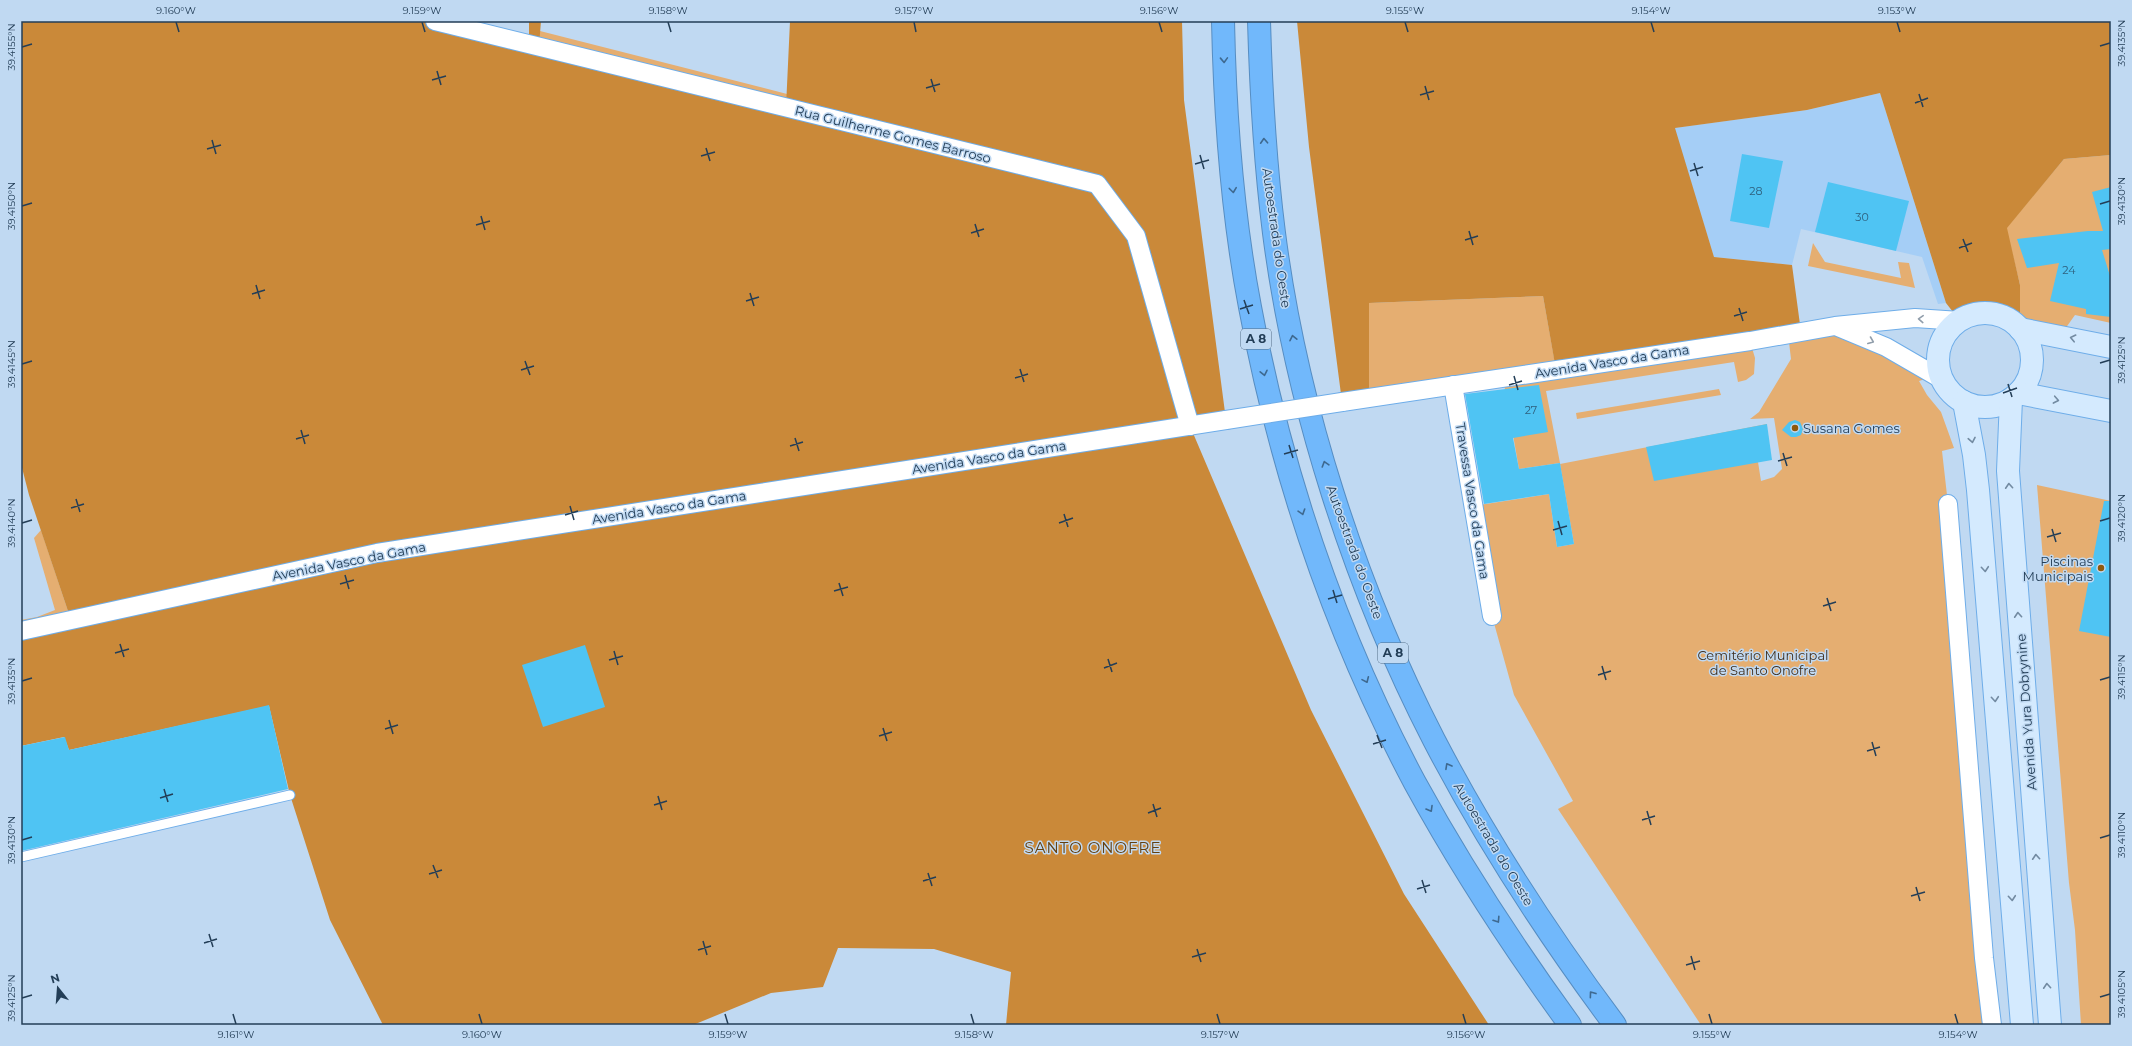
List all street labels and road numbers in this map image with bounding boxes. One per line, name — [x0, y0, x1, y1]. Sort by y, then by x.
street label: Rua Guilherme Gomes Barroso — [793, 102, 993, 166]
street label: Autoestrada do Oeste — [1259, 167, 1295, 309]
road number: A 8 — [1241, 329, 1271, 349]
street label: Avenida Vasco da Gama — [1534, 341, 1690, 381]
street label: Travessa Vasco da Gama — [1453, 422, 1493, 580]
street label: Avenida Vasco da Gama — [911, 437, 1067, 477]
street label: Autoestrada do Oeste — [1323, 483, 1387, 621]
street label: Avenida Vasco da Gama — [591, 487, 747, 527]
street label: Avenida Vasco da Gama — [271, 538, 427, 584]
street label: Avenida Yura Dobrynine — [2013, 633, 2039, 791]
road number: A 8 — [1378, 643, 1408, 663]
street label: Autoestrada do Oeste — [1451, 779, 1537, 909]

